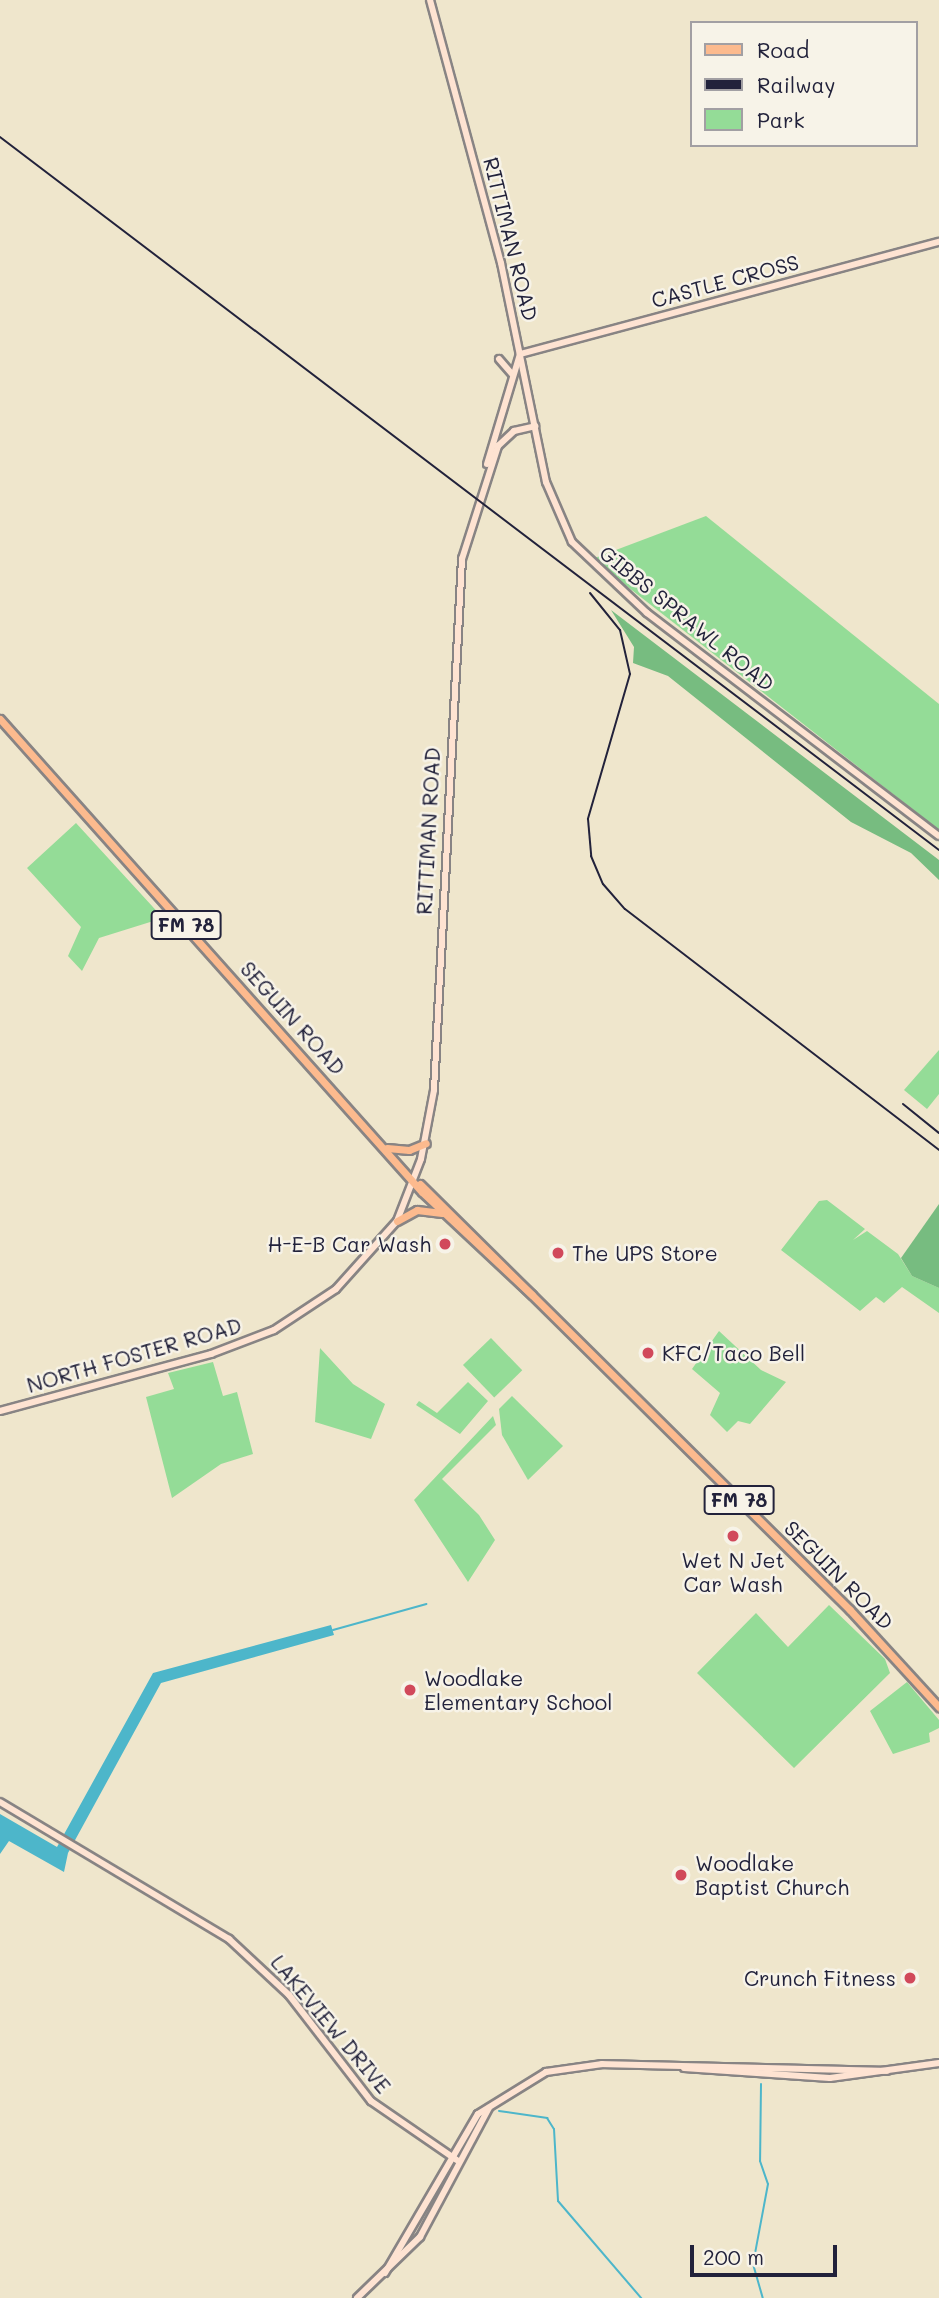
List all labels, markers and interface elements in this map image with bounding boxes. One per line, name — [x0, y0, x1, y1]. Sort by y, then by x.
legend — [690, 21, 918, 147]
text: Road — [757, 36, 809, 63]
text: Railway — [757, 71, 836, 98]
text: Park — [757, 106, 805, 133]
street label: RITTIMAN ROAD — [478, 155, 544, 323]
street label: CASTLE CROSS — [649, 249, 801, 313]
street label: GIBBS SPRAWL ROAD — [595, 540, 779, 696]
street label: RITTIMAN ROAD — [411, 747, 445, 915]
road number: FM 78 — [149, 909, 223, 940]
street label: SEGUIN ROAD — [235, 956, 351, 1080]
place label: H-E-B Car Wash — [268, 1231, 431, 1257]
marker: H-E-B Car Wash — [437, 1236, 453, 1252]
place label: The UPS Store — [572, 1240, 718, 1266]
marker: The UPS Store — [550, 1245, 566, 1261]
street label: NORTH FOSTER ROAD — [24, 1312, 244, 1398]
place label: KFC/Taco Bell — [662, 1340, 805, 1366]
marker: KFC/Taco Bell — [640, 1345, 656, 1361]
road number: FM 78 — [702, 1484, 776, 1516]
street label: SEGUIN ROAD — [779, 1515, 899, 1635]
marker: Wet N Jet Car Wash — [725, 1528, 741, 1544]
place label: Wet N Jet Car Wash — [681, 1547, 785, 1597]
place label: Woodlake Elementary School — [424, 1665, 612, 1715]
marker: Woodlake Elementary School — [402, 1682, 418, 1698]
place label: Woodlake Baptist Church — [695, 1850, 849, 1900]
marker: Woodlake Baptist Church — [673, 1867, 689, 1883]
street label: LAKEVIEW DRIVE — [266, 1950, 396, 2098]
place label: Crunch Fitness — [744, 1965, 896, 1991]
marker: Crunch Fitness — [902, 1970, 918, 1986]
scale bar — [694, 2232, 841, 2276]
text: 200 m — [703, 2243, 764, 2270]

